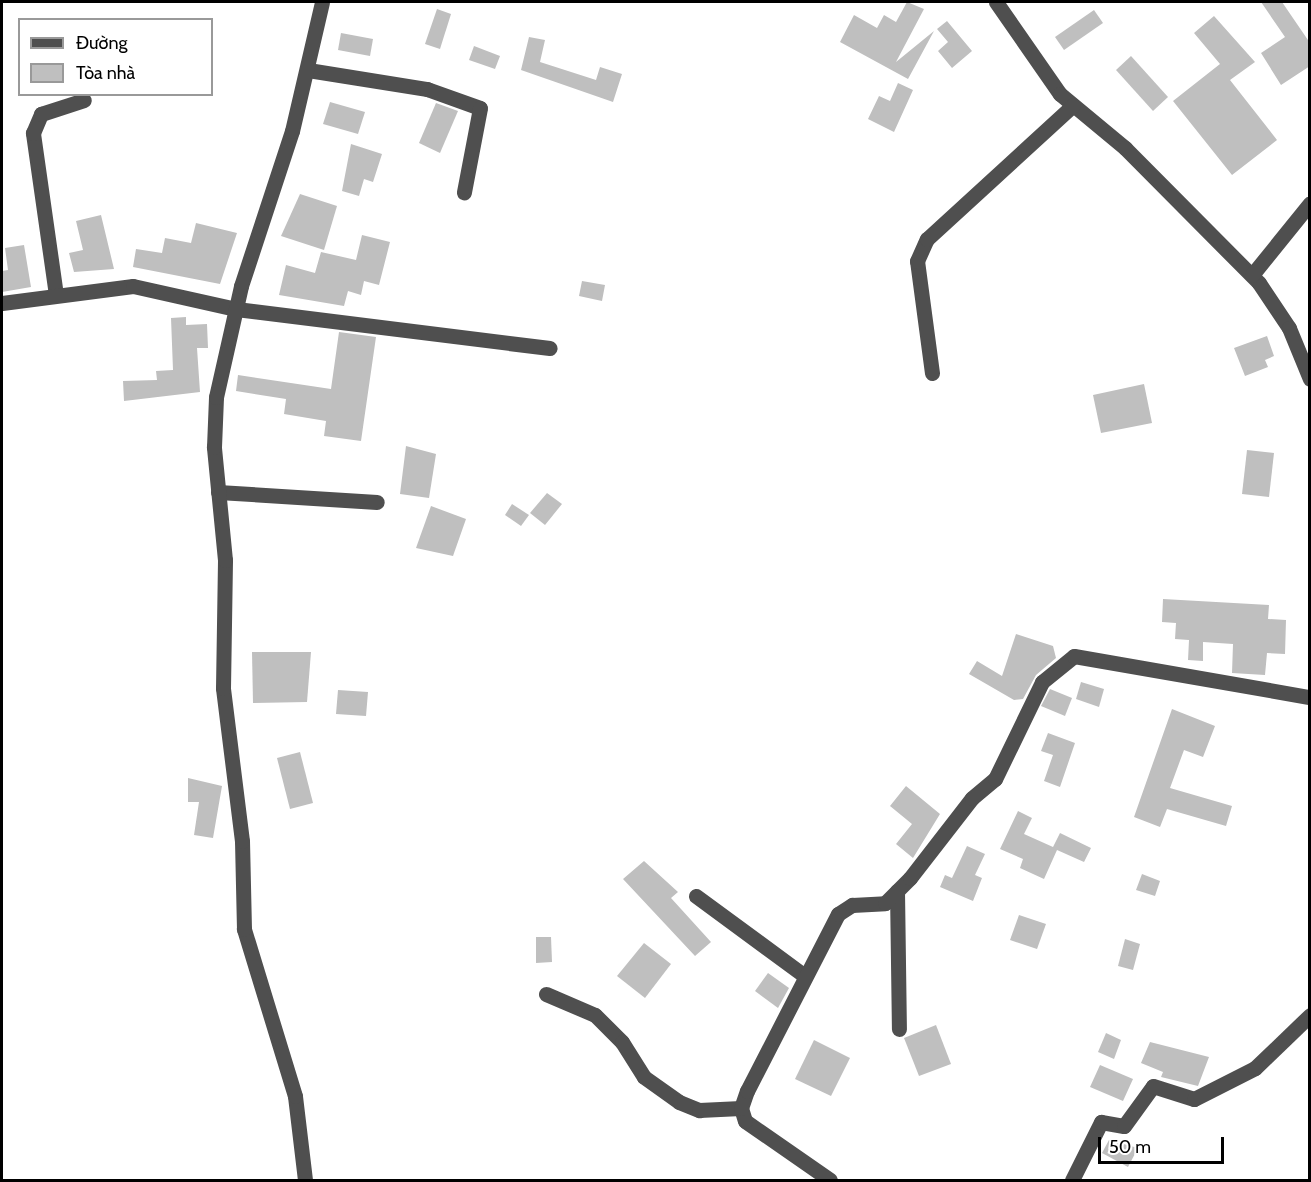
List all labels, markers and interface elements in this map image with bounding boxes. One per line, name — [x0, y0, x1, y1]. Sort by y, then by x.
legend — [18, 18, 213, 96]
text: Đường — [76, 32, 127, 54]
text: Tòa nhà — [76, 62, 135, 84]
scale bar — [1101, 1125, 1227, 1163]
text: 50 m — [1109, 1136, 1151, 1158]

